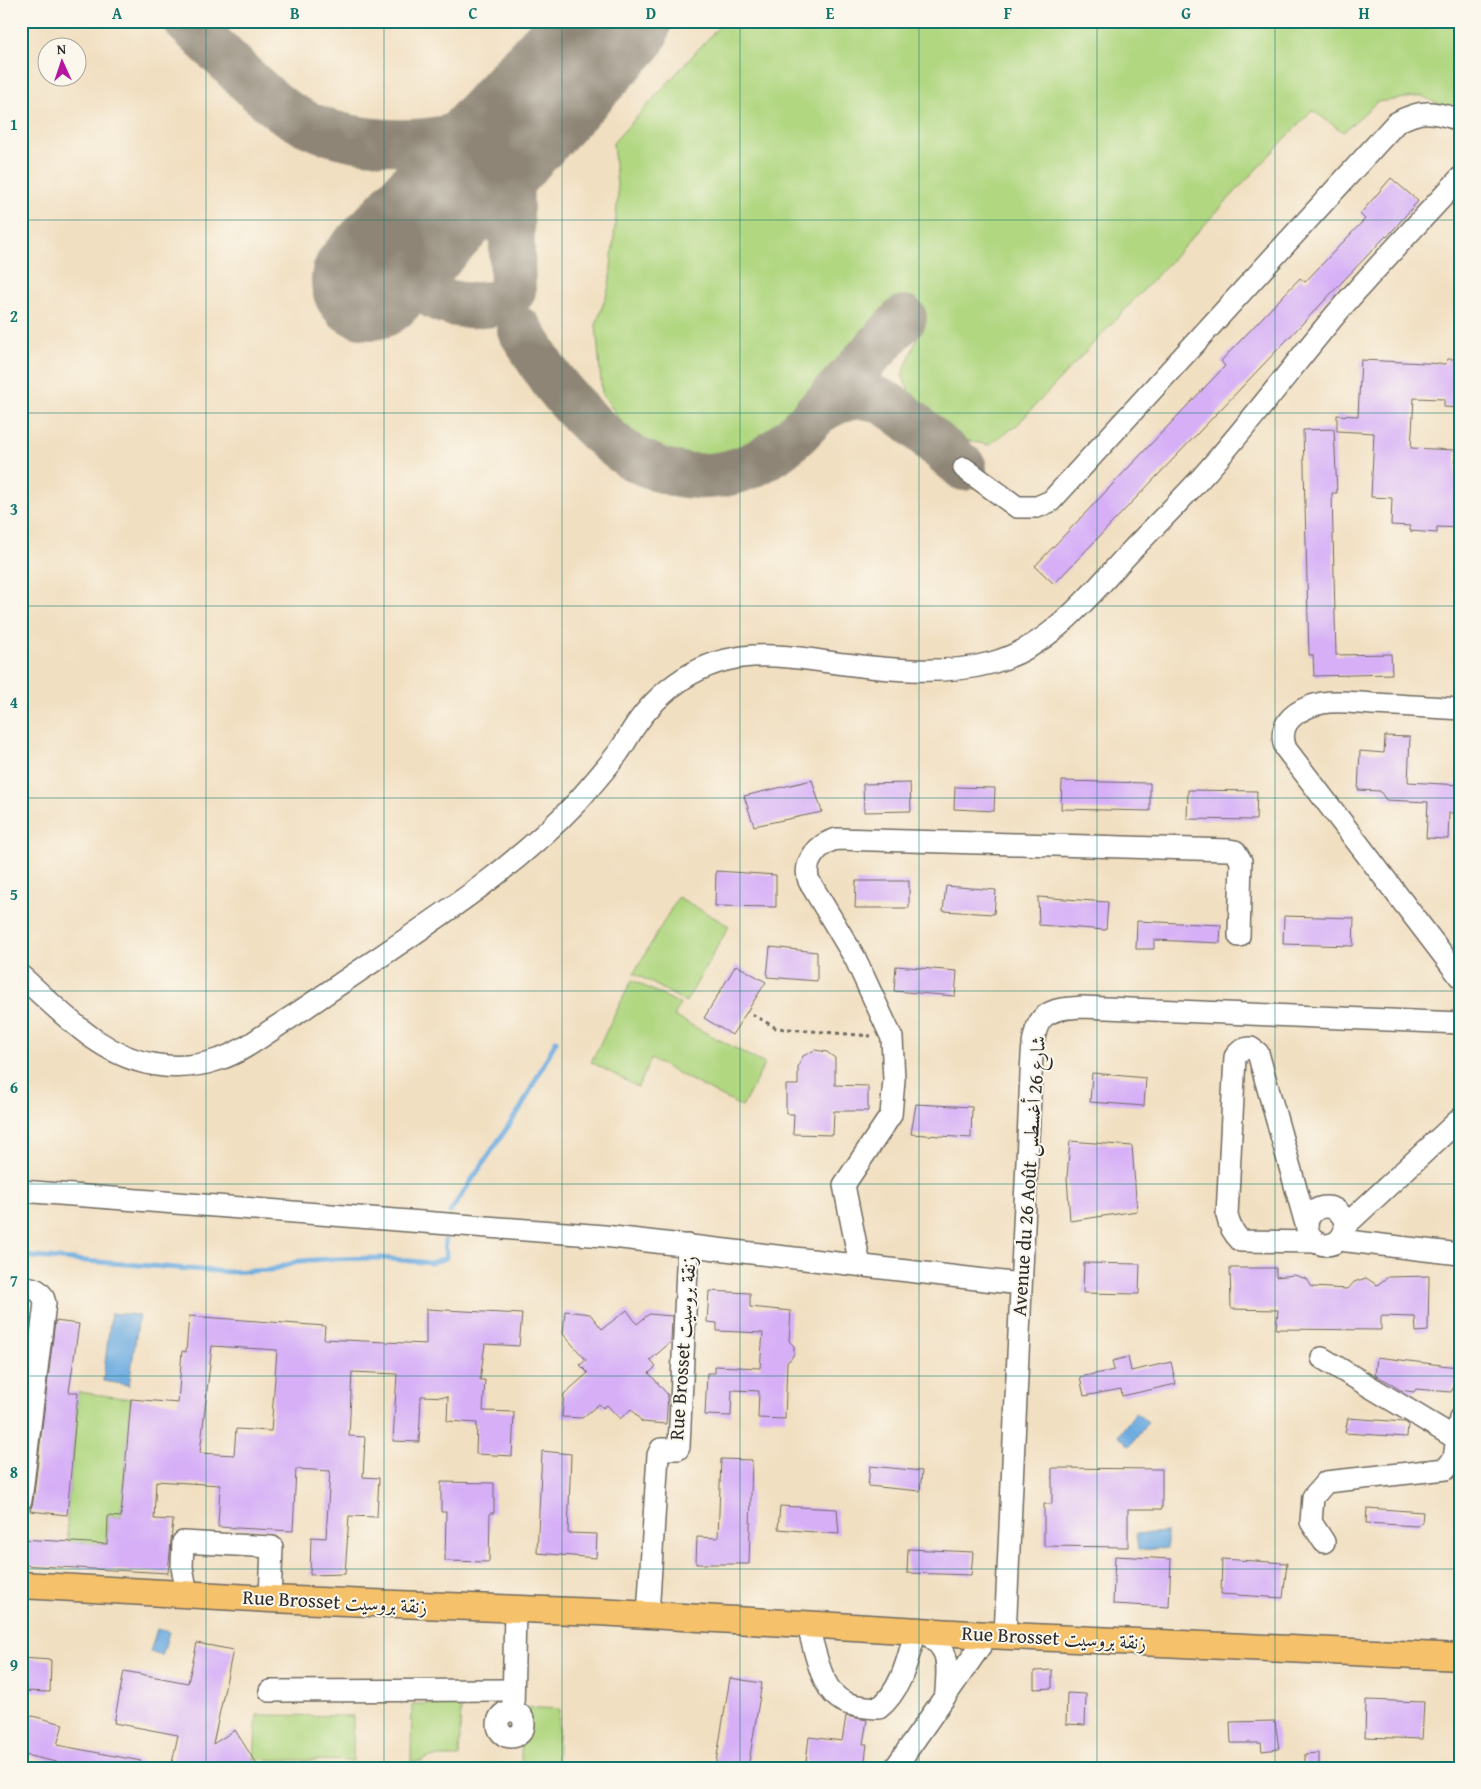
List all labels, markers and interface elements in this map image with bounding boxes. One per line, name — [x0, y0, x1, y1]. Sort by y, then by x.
text: A — [112, 1, 123, 25]
text: B — [290, 1, 300, 25]
text: C — [468, 1, 478, 25]
text: D — [646, 1, 656, 25]
text: E — [826, 1, 835, 25]
text: F — [1004, 1, 1012, 25]
text: G — [1181, 1, 1191, 25]
text: H — [1358, 1, 1370, 25]
north arrow — [38, 38, 88, 88]
text: N — [56, 39, 67, 59]
text: 1 — [10, 112, 18, 136]
text: 2 — [10, 304, 18, 328]
text: 3 — [10, 497, 18, 521]
text: 4 — [10, 690, 18, 714]
text: 5 — [10, 882, 18, 906]
street label: Avenue du 26 Août شارع 26 أغسطس — [1004, 1035, 1056, 1317]
text: 6 — [10, 1075, 18, 1099]
street label: Rue Brosset زنقة بروسيت — [661, 1255, 703, 1441]
text: 7 — [10, 1268, 18, 1292]
text: 8 — [10, 1460, 18, 1484]
street label: Rue Brosset زنقة بروسيت — [242, 1582, 428, 1620]
street label: Rue Brosset زنقة بروسيت — [961, 1618, 1147, 1656]
text: 9 — [10, 1653, 18, 1677]

